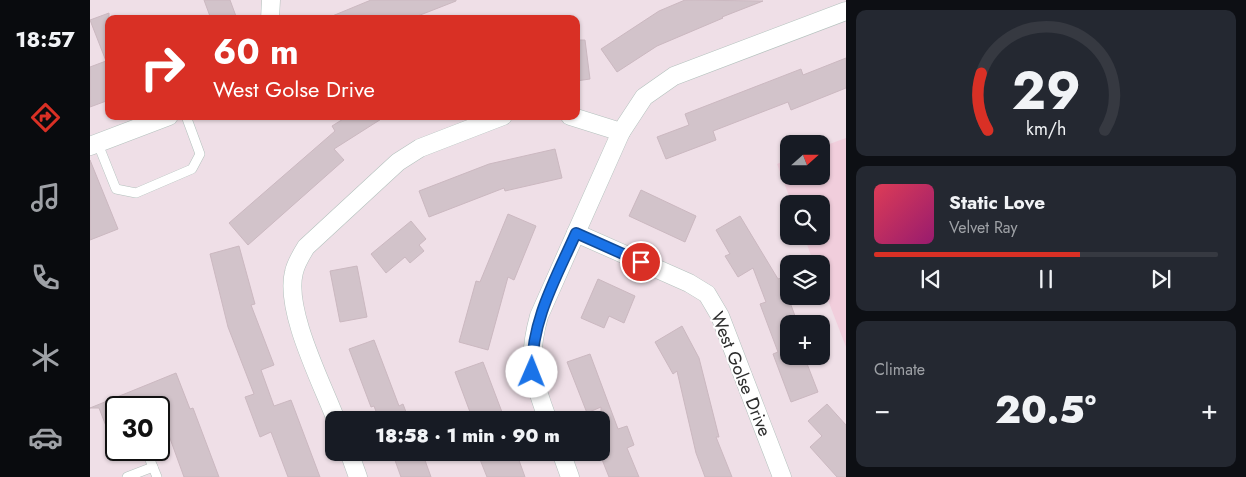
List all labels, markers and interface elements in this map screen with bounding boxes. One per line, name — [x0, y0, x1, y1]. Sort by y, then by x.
text: 18:57 — [15, 23, 75, 55]
text: 60 m — [213, 27, 299, 77]
icon: right — [130, 35, 195, 100]
text: 29 — [1012, 53, 1080, 129]
text: West Golse Drive — [213, 73, 375, 105]
icon: directions — [28, 100, 63, 135]
text: km/h — [1026, 116, 1066, 142]
north arrow — [780, 135, 830, 185]
map controls — [780, 135, 830, 365]
icon: music — [28, 180, 63, 215]
text: Static Love — [949, 189, 1045, 216]
button: search — [780, 195, 830, 245]
text: Velvet Ray — [949, 216, 1018, 239]
pin — [620, 241, 662, 283]
icon: arrive — [627, 248, 655, 276]
button: layers — [780, 255, 830, 305]
icon: phone — [28, 260, 63, 295]
icon: previous — [917, 265, 945, 293]
icon: pause — [1032, 265, 1060, 293]
icon: next — [1147, 265, 1175, 293]
street label: West Golse Drive — [704, 308, 778, 440]
button: + — [780, 315, 830, 365]
icon: climate — [28, 340, 63, 375]
position arrow — [505, 345, 557, 397]
text: Climate — [874, 358, 925, 381]
text: 20.5° — [995, 382, 1096, 437]
text: − — [874, 389, 891, 430]
text: + — [1201, 389, 1218, 430]
speed limit sign: 30 — [105, 396, 170, 461]
icon: car — [28, 420, 63, 455]
text: 18:58 · 1 min · 90 m — [375, 422, 560, 449]

